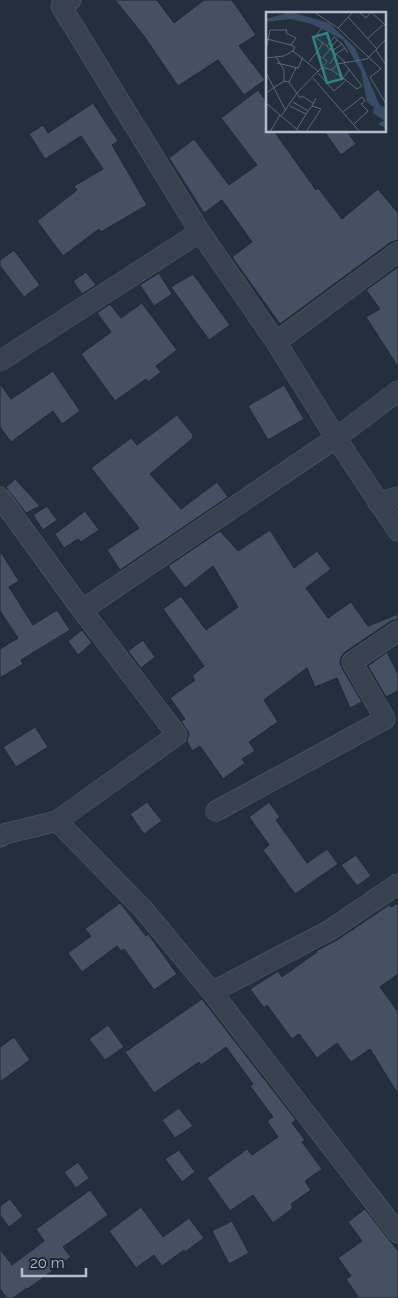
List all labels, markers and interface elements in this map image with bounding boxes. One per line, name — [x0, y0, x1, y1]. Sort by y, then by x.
inset map — [266, 12, 386, 132]
scale bar — [22, 1246, 86, 1278]
text: 20 m — [30, 1254, 65, 1272]

